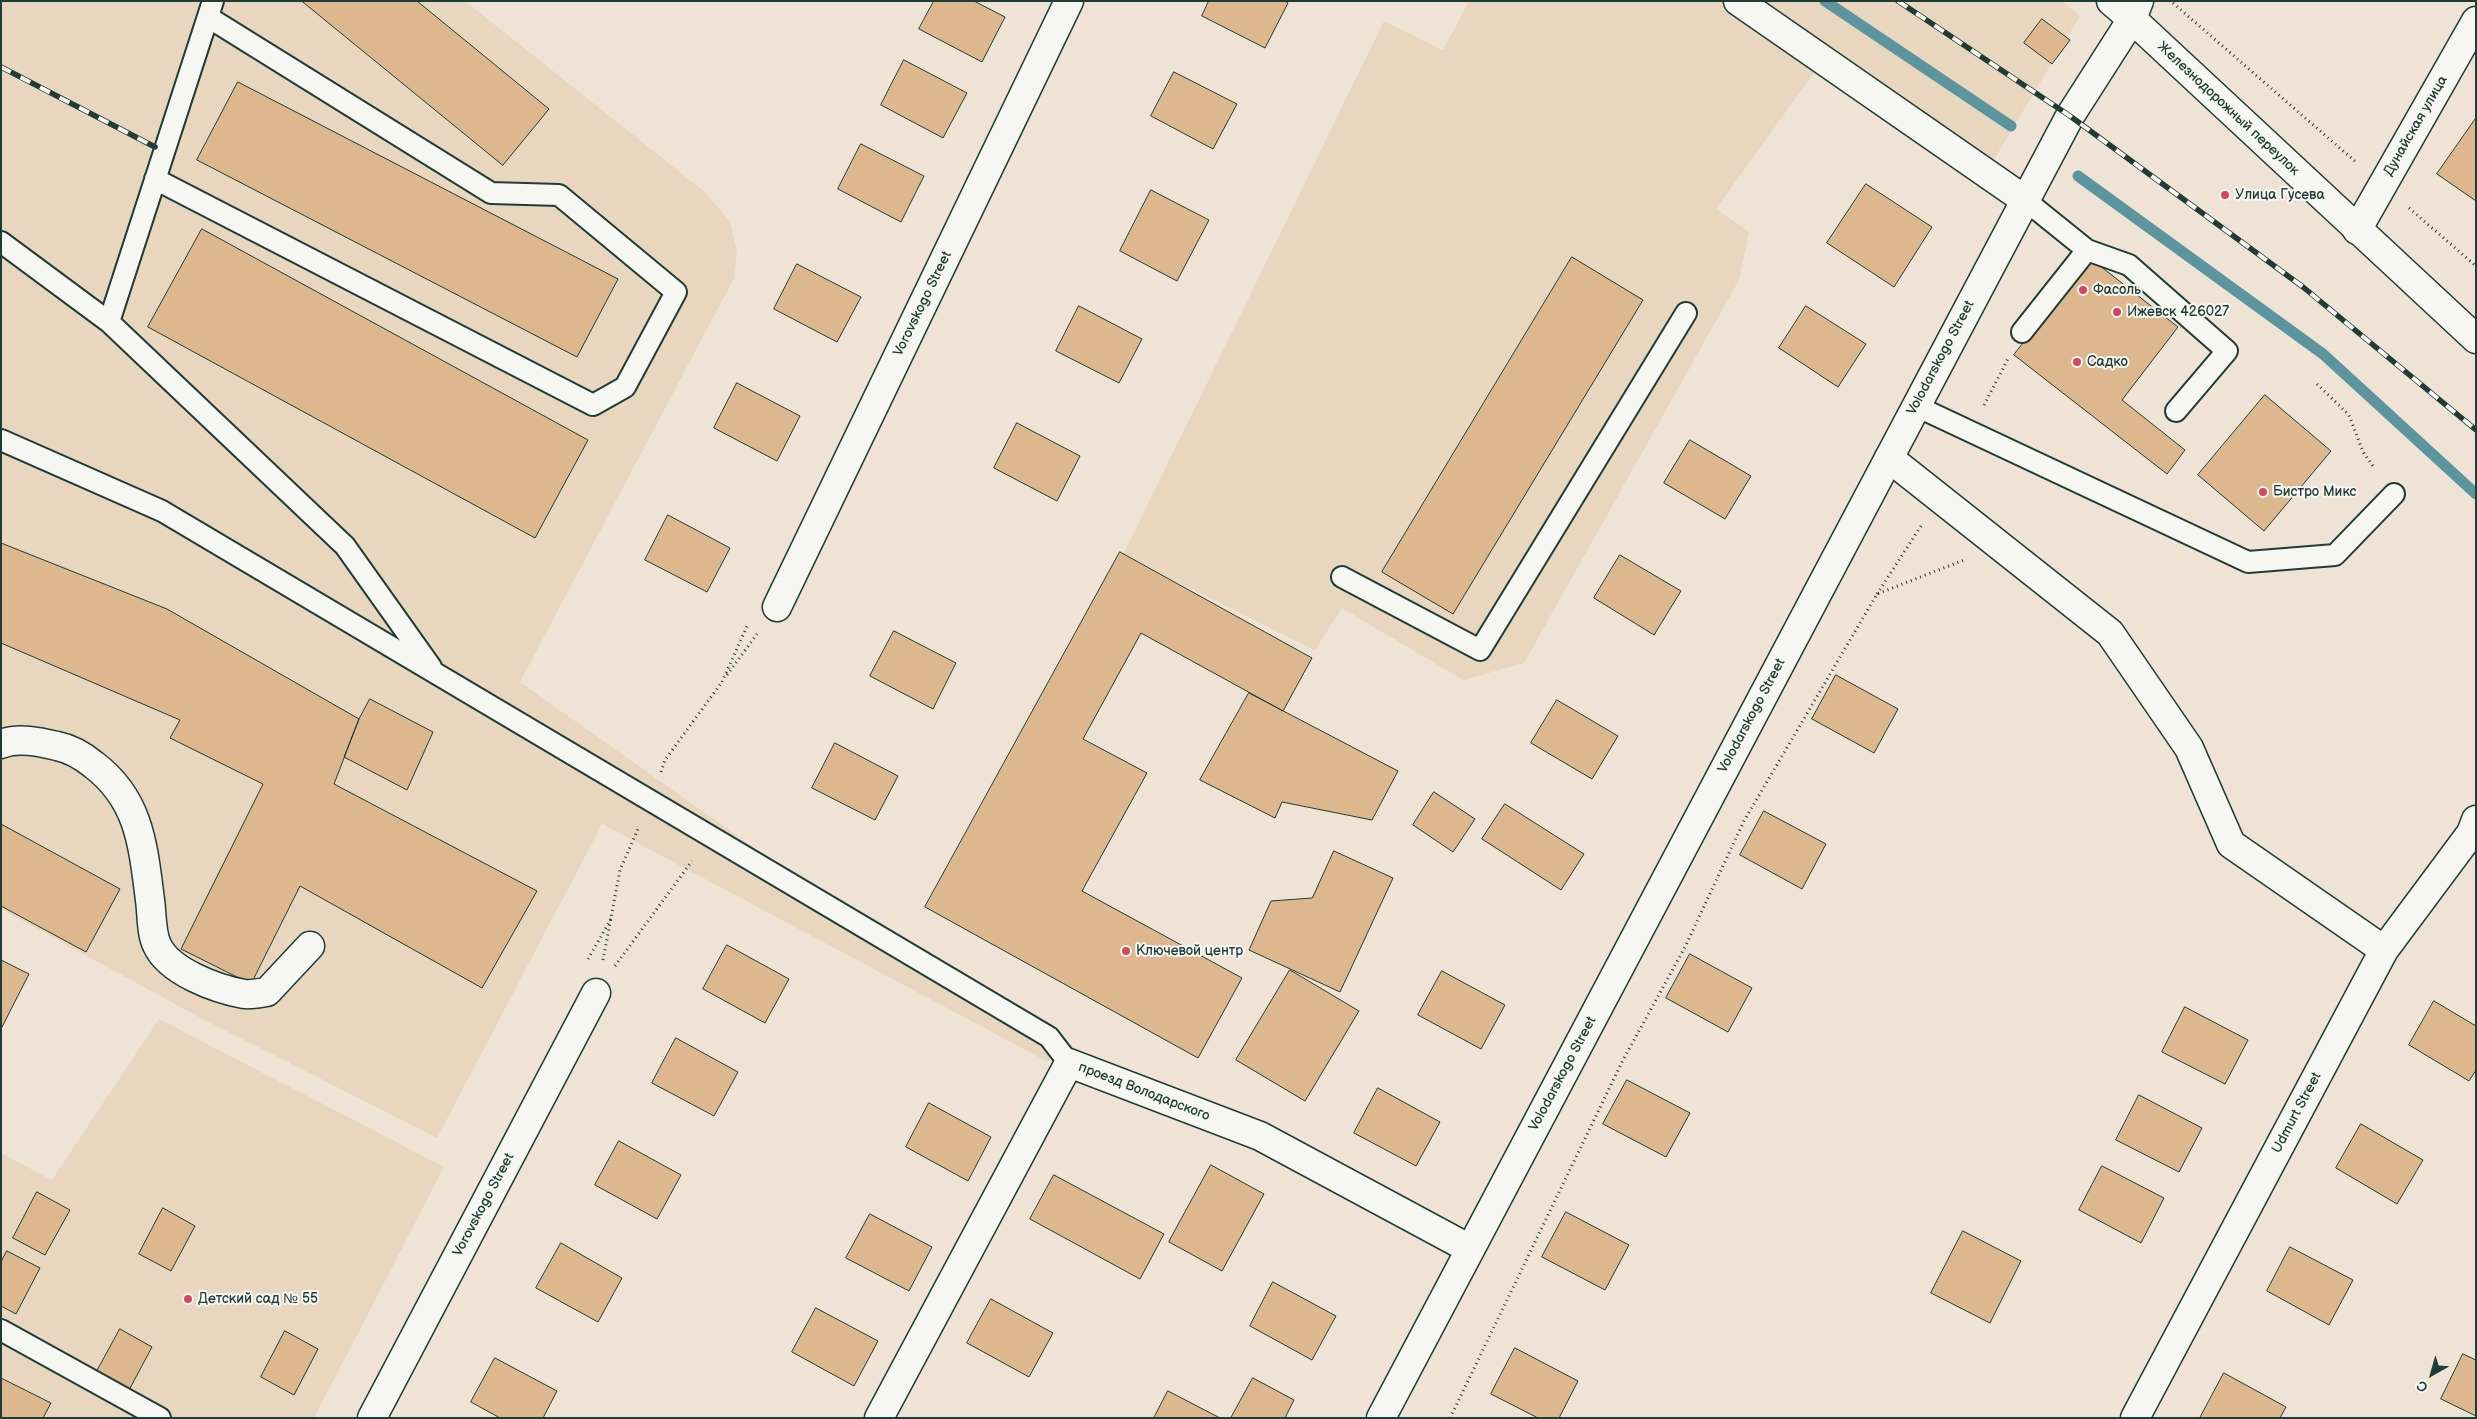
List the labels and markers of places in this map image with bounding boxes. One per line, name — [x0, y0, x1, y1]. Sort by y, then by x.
place label: Улица Гусева — [2235, 187, 2325, 203]
marker: Улица Гусева — [2219, 189, 2231, 201]
place label: Фасоль — [2093, 282, 2141, 298]
marker: Фасоль — [2077, 284, 2089, 296]
place label: Ижевск 426027 — [2127, 304, 2229, 320]
marker: Ижевск 426027 — [2111, 306, 2123, 318]
place label: Садко — [2087, 354, 2128, 370]
marker: Садко — [2071, 356, 2083, 368]
place label: Бистро Микс — [2273, 484, 2356, 500]
marker: Бистро Микс — [2257, 486, 2269, 498]
place label: Ключевой центр — [1136, 943, 1243, 959]
marker: Ключевой центр — [1120, 945, 1132, 957]
place label: Детский сад № 55 — [198, 1291, 318, 1307]
marker: Детский сад № 55 — [182, 1293, 194, 1305]

